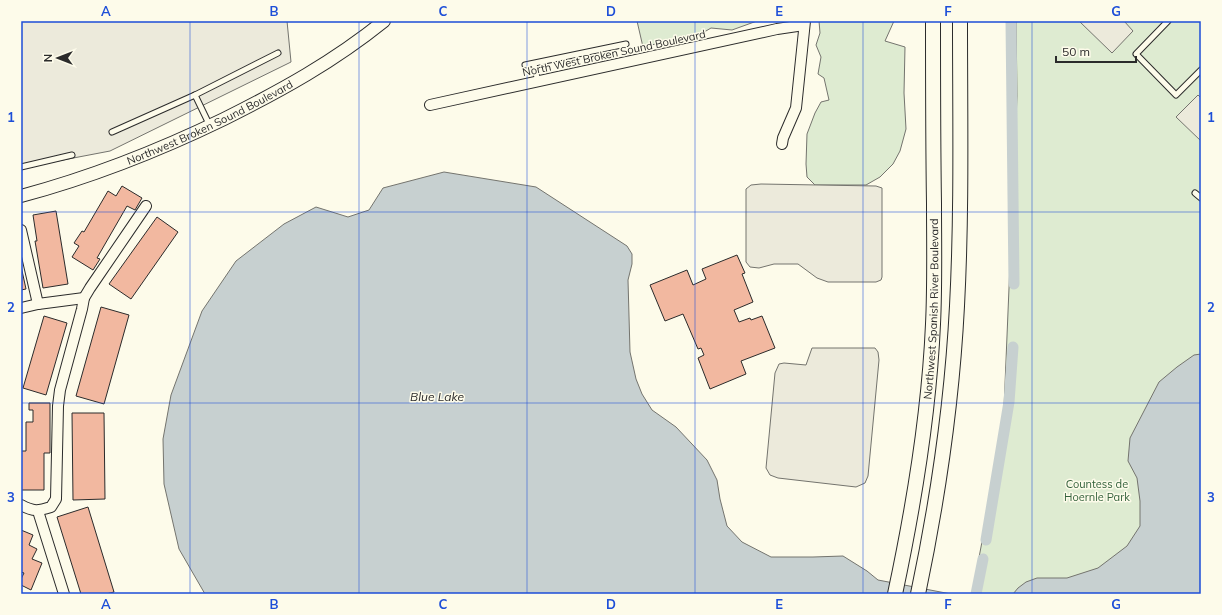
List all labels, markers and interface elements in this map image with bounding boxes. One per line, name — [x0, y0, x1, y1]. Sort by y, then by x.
text: A — [101, 3, 111, 19]
text: B — [270, 3, 279, 19]
text: C — [439, 3, 448, 19]
text: D — [606, 3, 616, 19]
text: E — [775, 3, 783, 19]
text: F — [944, 3, 952, 19]
text: G — [1111, 3, 1121, 19]
street label: North West Broken Sound Boulevard — [521, 27, 707, 79]
north arrow — [38, 38, 78, 78]
scale bar — [1056, 38, 1136, 64]
text: 50 m — [1062, 44, 1090, 59]
text: N — [41, 54, 55, 62]
street label: Northwest Broken Sound Boulevard — [125, 77, 295, 168]
text: 1 — [7, 109, 15, 125]
text: 1 — [1207, 109, 1215, 125]
street label: Northwest Spanish River Boulevard — [920, 218, 941, 400]
text: 2 — [7, 299, 15, 315]
text: 2 — [1207, 299, 1215, 315]
water label: Blue Lake — [410, 389, 464, 404]
park label: Countess de Hoernle Park — [1064, 477, 1130, 504]
text: 3 — [7, 489, 15, 505]
text: 3 — [1207, 489, 1215, 505]
text: A — [101, 596, 111, 612]
text: B — [270, 596, 279, 612]
text: C — [439, 596, 448, 612]
text: D — [606, 596, 616, 612]
text: E — [775, 596, 783, 612]
text: F — [944, 596, 952, 612]
text: G — [1111, 596, 1121, 612]

